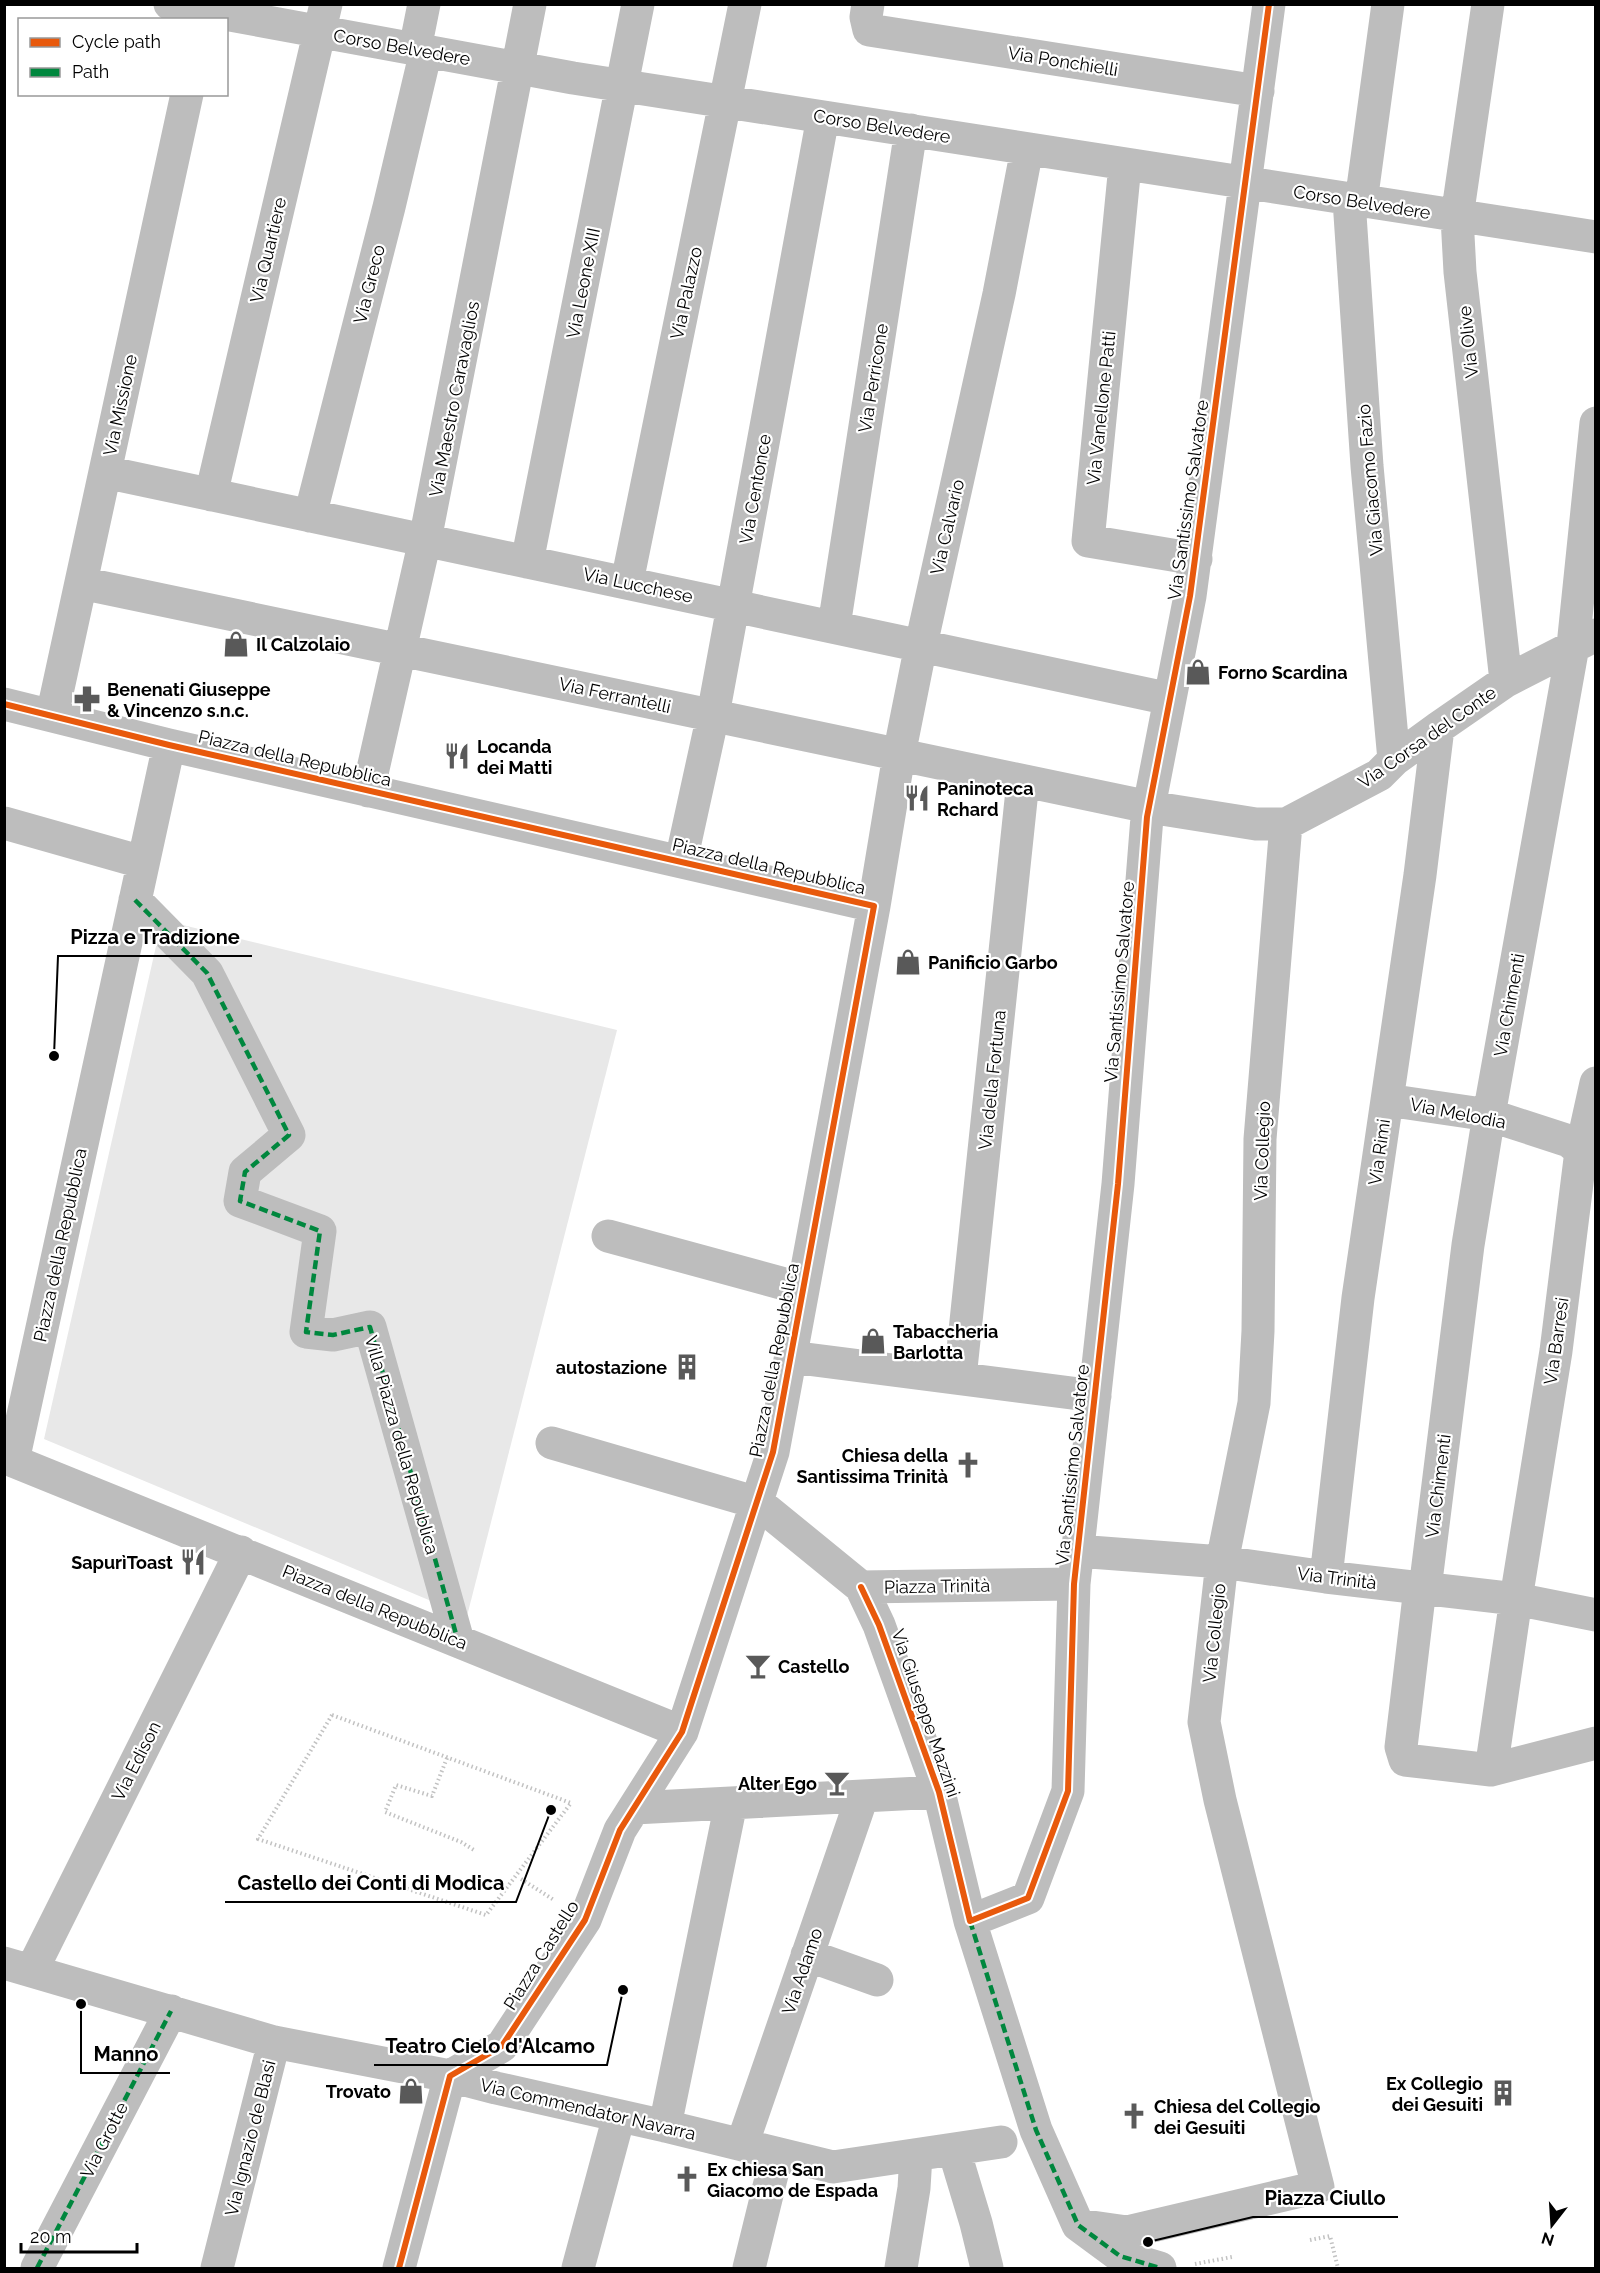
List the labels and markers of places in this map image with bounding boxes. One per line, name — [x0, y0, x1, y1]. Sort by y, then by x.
shop icon: Il Calzolaio — [221, 629, 251, 659]
place label: Il Calzolaio — [256, 634, 350, 655]
shop icon: Forno Scardina — [1183, 657, 1213, 687]
place label: Forno Scardina — [1218, 662, 1348, 683]
place label: Benenati Giuseppe & Vincenzo s.n.c. — [107, 679, 271, 721]
pharmacy icon: Benenati Giuseppe & Vincenzo s.n.c. — [72, 684, 102, 714]
place label: Locanda dei Matti — [477, 736, 552, 778]
restaurant icon: Locanda dei Matti — [442, 741, 472, 771]
place label: Paninoteca Rchard — [937, 778, 1034, 820]
restaurant icon: Paninoteca Rchard — [902, 783, 932, 813]
callout: Pizza e Tradizione — [58, 918, 252, 956]
shop icon: Panificio Garbo — [893, 947, 923, 977]
place label: Panificio Garbo — [928, 952, 1058, 973]
place label: Tabaccheria Barlotta — [893, 1321, 998, 1363]
shop icon: Tabaccheria Barlotta — [858, 1326, 888, 1356]
building icon: autostazione — [672, 1352, 702, 1382]
place label: autostazione — [556, 1357, 667, 1378]
place label: Chiesa della Santissima Trinità — [797, 1445, 948, 1487]
church icon: Chiesa della Santissima Trinità — [953, 1450, 983, 1480]
restaurant icon: SapurìToast — [178, 1547, 208, 1577]
place label: SapurìToast — [71, 1552, 173, 1573]
bar icon: Castello — [743, 1651, 773, 1681]
place label: Castello — [778, 1656, 850, 1677]
bar icon: Alter Ego — [822, 1768, 852, 1798]
place label: Alter Ego — [738, 1773, 817, 1794]
callout: Castello dei Conti di Modica — [225, 1864, 516, 1902]
callout: Teatro Cielo d'Alcamo — [374, 2027, 607, 2065]
callout: Manno — [81, 2035, 170, 2073]
place label: Ex Collegio dei Gesuiti — [1386, 2073, 1483, 2115]
shop icon: Trovato — [396, 2076, 426, 2106]
building icon: Ex Collegio dei Gesuiti — [1488, 2078, 1518, 2108]
place label: Trovato — [326, 2081, 391, 2102]
place label: Chiesa del Collegio dei Gesuiti — [1154, 2096, 1320, 2138]
church icon: Chiesa del Collegio dei Gesuiti — [1119, 2101, 1149, 2131]
place label: Ex chiesa San Giacomo de Espada — [707, 2159, 878, 2201]
church icon: Ex chiesa San Giacomo de Espada — [672, 2164, 702, 2194]
callout: Piazza Ciullo — [1253, 2179, 1398, 2217]

